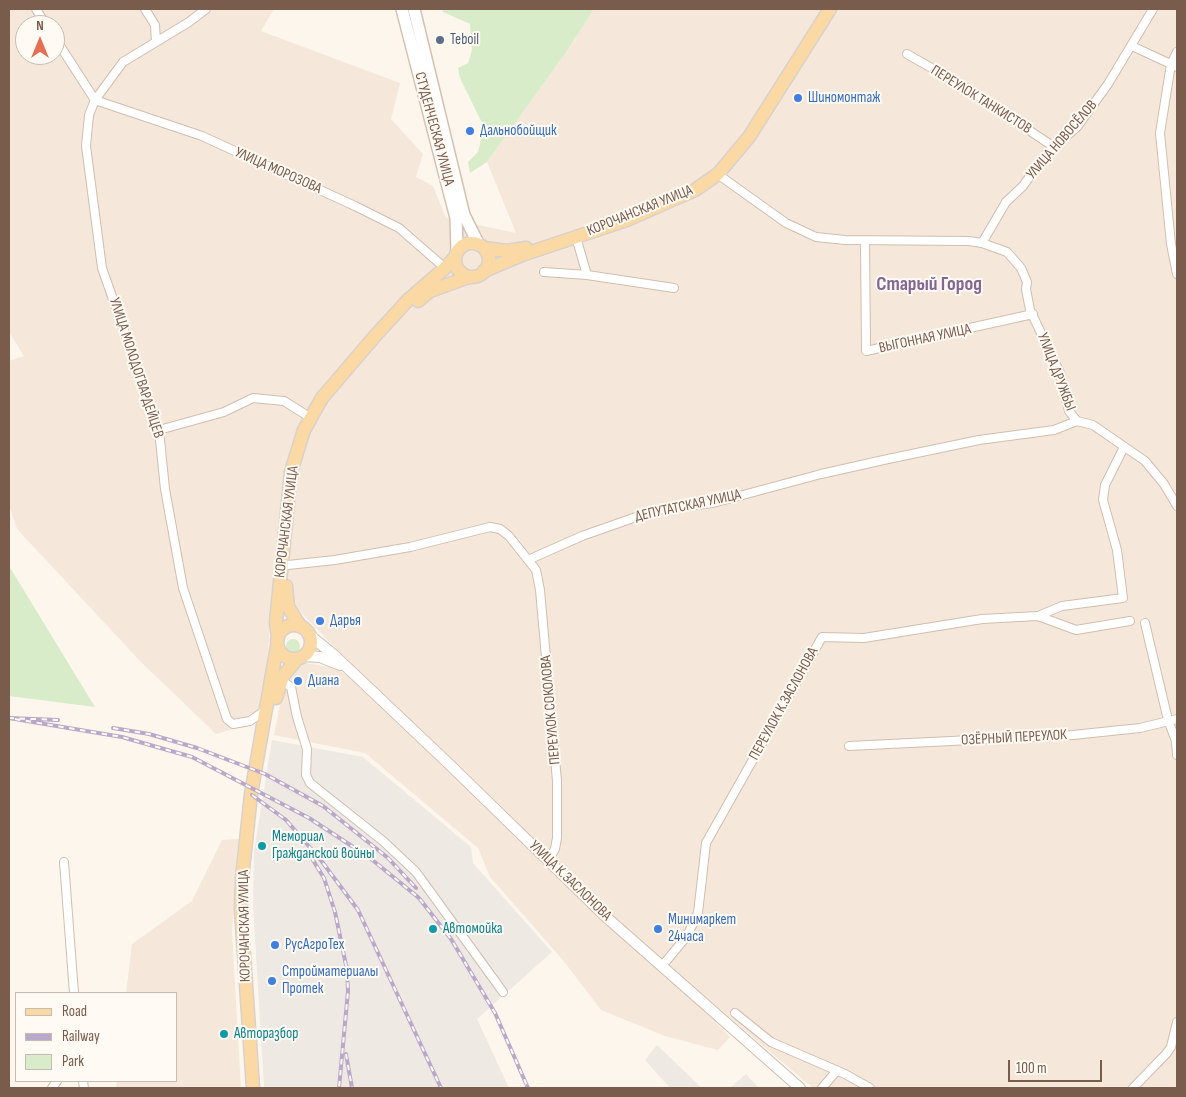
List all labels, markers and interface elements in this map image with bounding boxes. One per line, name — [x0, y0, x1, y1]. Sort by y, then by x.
north arrow — [15, 15, 65, 65]
text: N — [36, 17, 44, 34]
place label: Teboil — [450, 31, 479, 49]
marker: Teboil — [434, 34, 446, 46]
street label: ПЕРЕУЛОК ТАНКИСТОВ — [927, 62, 1035, 138]
street label: СТУДЕНЧЕСКАЯ УЛИЦА — [410, 70, 458, 188]
place label: Шиномонтаж — [808, 89, 880, 107]
marker: Шиномонтаж — [792, 92, 804, 104]
street label: УЛИЦА НОВОСЁЛОВ — [1023, 97, 1101, 183]
place label: Дальнобойщик — [480, 122, 557, 140]
marker: Дальнобойщик — [464, 125, 476, 137]
street label: УЛИЦА МОРОЗОВА — [232, 144, 324, 198]
street label: КОРОЧАНСКАЯ УЛИЦА — [585, 182, 695, 240]
district label: Старый Город — [876, 273, 982, 297]
street label: УЛИЦА МОЛОДОГВАРДЕЙЦЕВ — [105, 296, 167, 440]
street label: ВЫГОННАЯ УЛИЦА — [877, 320, 973, 358]
street label: УЛИЦА ДРУЖБЫ — [1033, 331, 1079, 413]
street label: КОРОЧАНСКАЯ УЛИЦА — [271, 465, 303, 579]
street label: ДЕПУТАТСКАЯ УЛИЦА — [633, 486, 743, 526]
place label: Дарья — [330, 612, 361, 630]
marker: Дарья — [314, 615, 326, 627]
street label: ПЕРЕУЛОК К.ЗАСЛОНОВА — [746, 644, 822, 764]
street label: ПЕРЕУЛОК СОКОЛОВА — [537, 655, 565, 765]
place label: Диана — [308, 672, 339, 690]
marker: Диана — [292, 675, 304, 687]
street label: ОЗЁРНЫЙ ПЕРЕУЛОК — [961, 726, 1067, 750]
place label: Мемориал Гражданской войны — [272, 828, 375, 863]
street label: УЛИЦА К.ЗАСЛОНОВА — [525, 837, 615, 925]
marker: Мемориал Гражданской войны — [256, 840, 268, 852]
street label: КОРОЧАНСКАЯ УЛИЦА — [235, 870, 255, 982]
place label: Минимаркет 24часа — [668, 911, 736, 946]
place label: Автомойка — [443, 920, 503, 938]
marker: Автомойка — [427, 923, 439, 935]
marker: Минимаркет 24часа — [652, 923, 664, 935]
place label: РусАгроТех — [285, 936, 344, 954]
marker: РусАгроТех — [269, 939, 281, 951]
place label: Стройматериалы Протек — [282, 963, 378, 998]
marker: Стройматериалы Протек — [266, 975, 278, 987]
legend — [15, 992, 178, 1082]
text: Road — [62, 1002, 87, 1021]
place label: Авторазбор — [234, 1025, 298, 1043]
text: Railway — [62, 1027, 100, 1046]
marker: Авторазбор — [218, 1028, 230, 1040]
scale bar — [1011, 1050, 1105, 1082]
text: Park — [62, 1052, 84, 1071]
text: 100 m — [1016, 1059, 1047, 1078]

